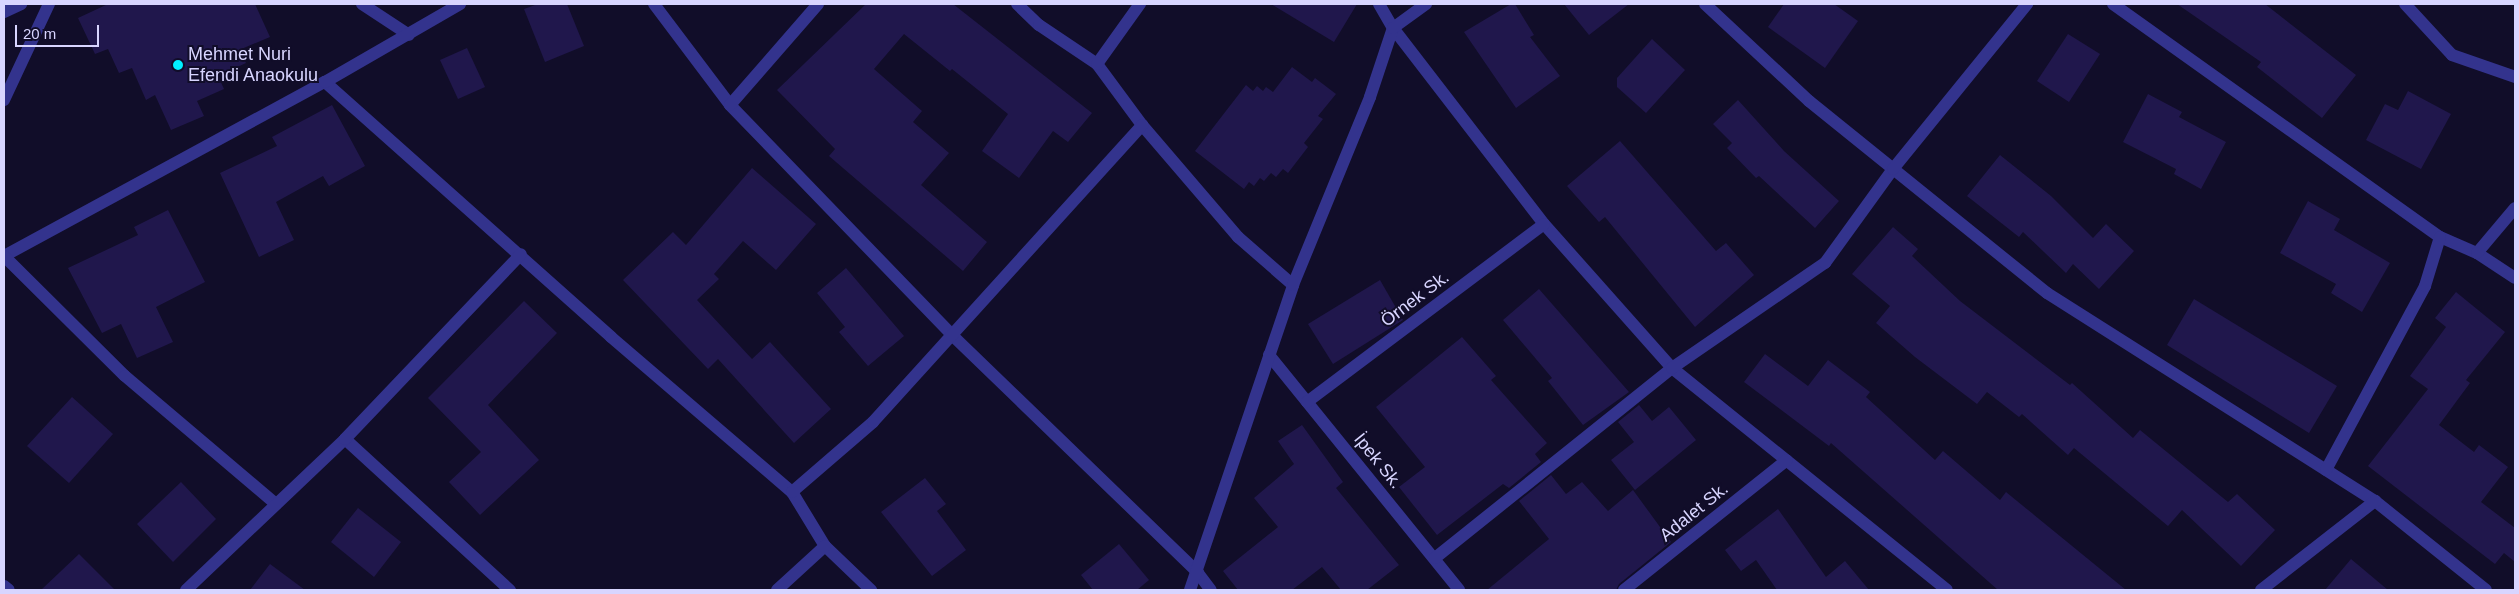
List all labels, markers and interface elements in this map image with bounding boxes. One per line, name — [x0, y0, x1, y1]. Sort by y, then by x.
scale bar — [18, 15, 101, 47]
text: 20 m — [23, 25, 56, 42]
place label: Mehmet Nuri Efendi Anaokulu — [188, 44, 319, 86]
marker: Mehmet Nuri Efendi Anaokulu — [172, 59, 184, 71]
street label: Örnek Sk. — [1377, 266, 1453, 332]
street label: İpek Sk. — [1349, 429, 1407, 493]
street label: Adalet Sk. — [1655, 478, 1733, 546]

